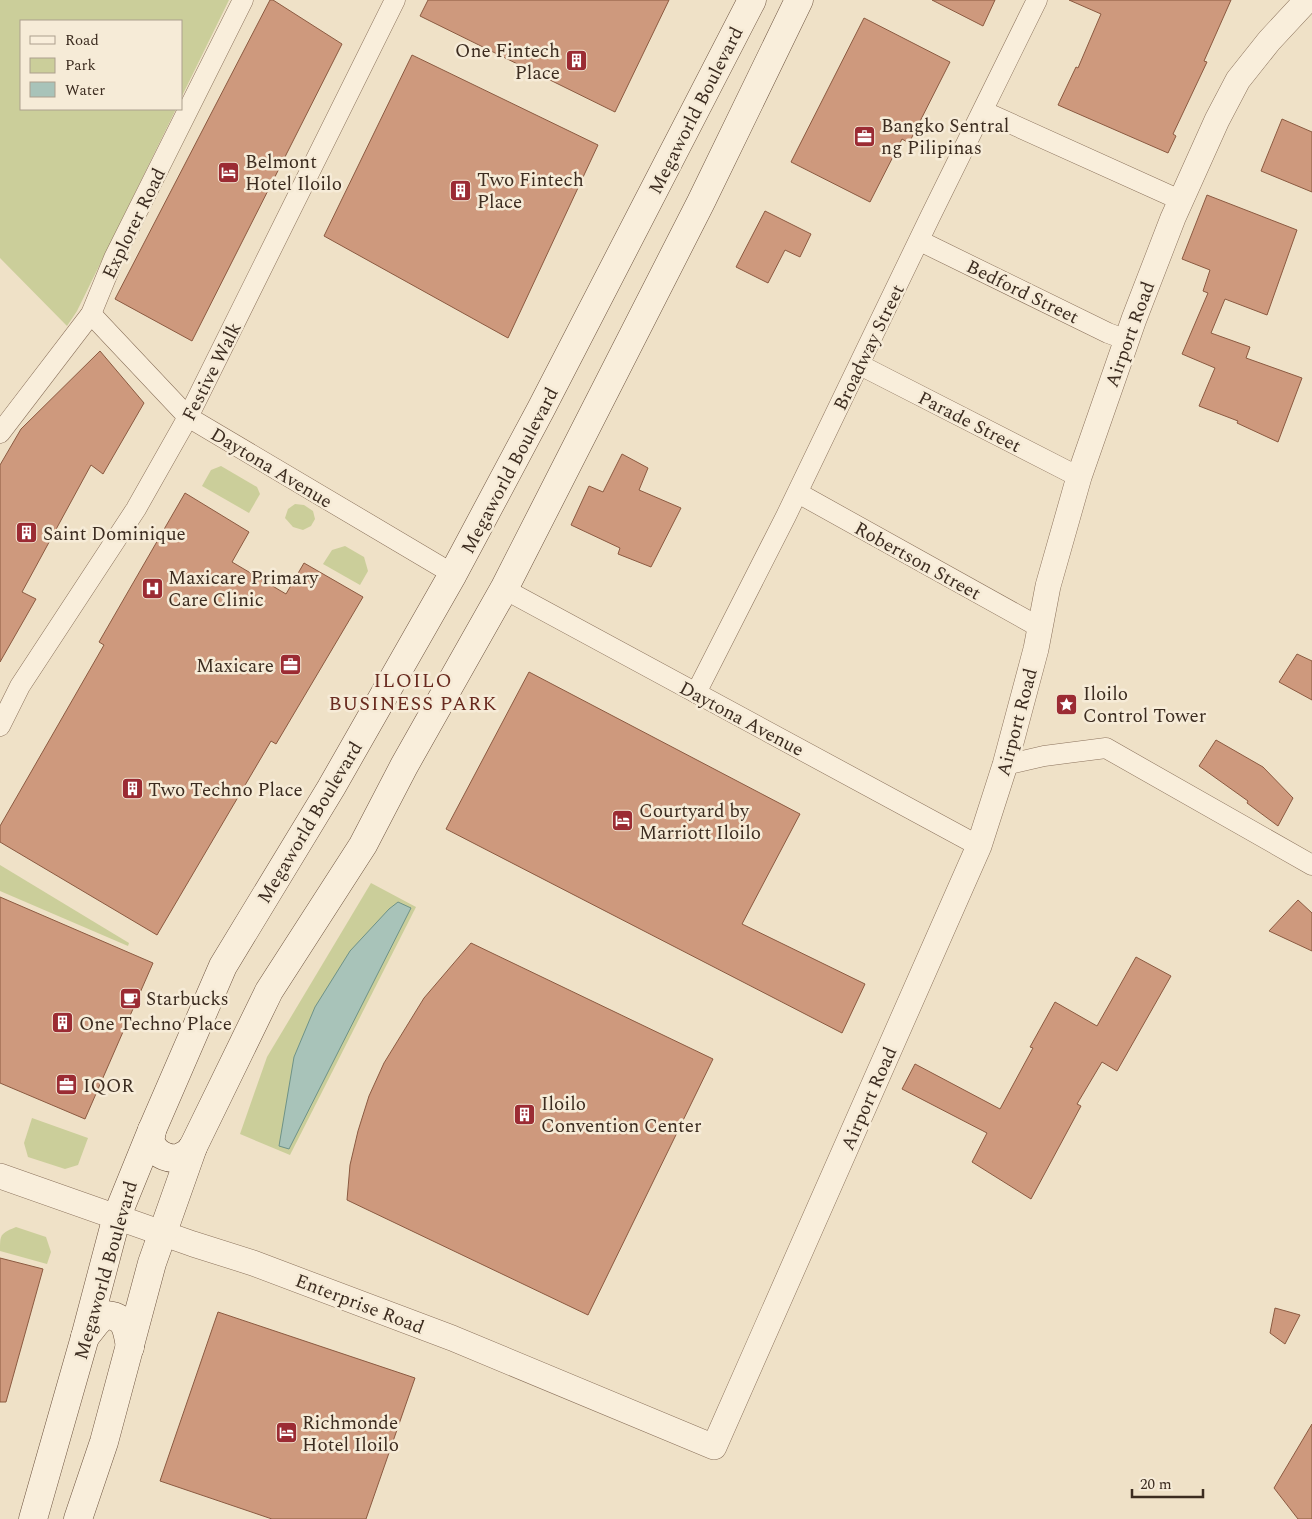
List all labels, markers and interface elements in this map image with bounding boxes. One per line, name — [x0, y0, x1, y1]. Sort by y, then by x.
legend — [20, 20, 182, 110]
street label: Megaworld Boulevard — [641, 22, 751, 200]
text: Road — [65, 29, 99, 52]
place label: One Fintech Place — [455, 37, 560, 88]
building icon: One Fintech Place — [564, 49, 588, 73]
text: Park — [65, 54, 96, 77]
text: Water — [65, 79, 105, 102]
place label: Bangko Sentral ng Pilipinas — [881, 112, 1009, 163]
office icon: Bangko Sentral ng Pilipinas — [853, 124, 877, 148]
place label: Belmont Hotel Iloilo — [245, 148, 342, 199]
hotel icon: Belmont Hotel Iloilo — [217, 160, 241, 184]
street label: Explorer Road — [95, 163, 174, 284]
place label: Two Fintech Place — [477, 166, 584, 217]
building icon: Two Fintech Place — [449, 178, 473, 202]
street label: Bedford Street — [961, 253, 1084, 332]
street label: Airport Road — [1098, 278, 1163, 391]
street label: Broadway Street — [826, 279, 913, 416]
street label: Festive Walk — [175, 317, 250, 426]
street label: Megaworld Boulevard — [454, 382, 567, 559]
street label: Parade Street — [913, 384, 1026, 461]
street label: Daytona Avenue — [205, 420, 338, 516]
street label: Robertson Street — [849, 514, 986, 608]
place label: Saint Dominique — [43, 520, 186, 549]
building icon: Saint Dominique — [15, 521, 39, 545]
place label: Maxicare Primary Care Clinic — [168, 564, 319, 615]
hospital icon: Maxicare Primary Care Clinic — [140, 576, 164, 600]
place label: Maxicare — [196, 652, 274, 681]
office icon: Maxicare — [278, 653, 302, 677]
street label: Airport Road — [989, 665, 1046, 780]
district label: ILOILO BUSINESS PARK — [328, 666, 498, 719]
street label: Daytona Avenue — [674, 674, 809, 764]
place label: Iloilo Control Tower — [1083, 680, 1207, 731]
place icon: Iloilo Control Tower — [1055, 692, 1079, 716]
street label: Megaworld Boulevard — [250, 736, 370, 910]
place label: Two Techno Place — [148, 776, 303, 805]
building icon: Two Techno Place — [120, 777, 144, 801]
place label: Courtyard by Marriott Iloilo — [639, 797, 761, 848]
hotel icon: Courtyard by Marriott Iloilo — [611, 809, 635, 833]
place label: Starbucks — [146, 985, 229, 1014]
cafe icon: Starbucks — [118, 986, 142, 1010]
place label: One Techno Place — [79, 1010, 232, 1039]
building icon: One Techno Place — [51, 1011, 75, 1035]
street label: Airport Road — [834, 1042, 905, 1155]
place label: IQOR — [83, 1072, 134, 1101]
office icon: IQOR — [55, 1073, 79, 1097]
place label: Iloilo Convention Center — [541, 1090, 702, 1141]
building icon: Iloilo Convention Center — [513, 1102, 537, 1126]
street label: Megaworld Boulevard — [67, 1178, 146, 1363]
street label: Enterprise Road — [291, 1266, 428, 1342]
place label: Richmonde Hotel Iloilo — [302, 1409, 399, 1460]
hotel icon: Richmonde Hotel Iloilo — [274, 1421, 298, 1445]
scale bar — [1132, 1466, 1203, 1498]
text: 20 m — [1140, 1473, 1172, 1496]

